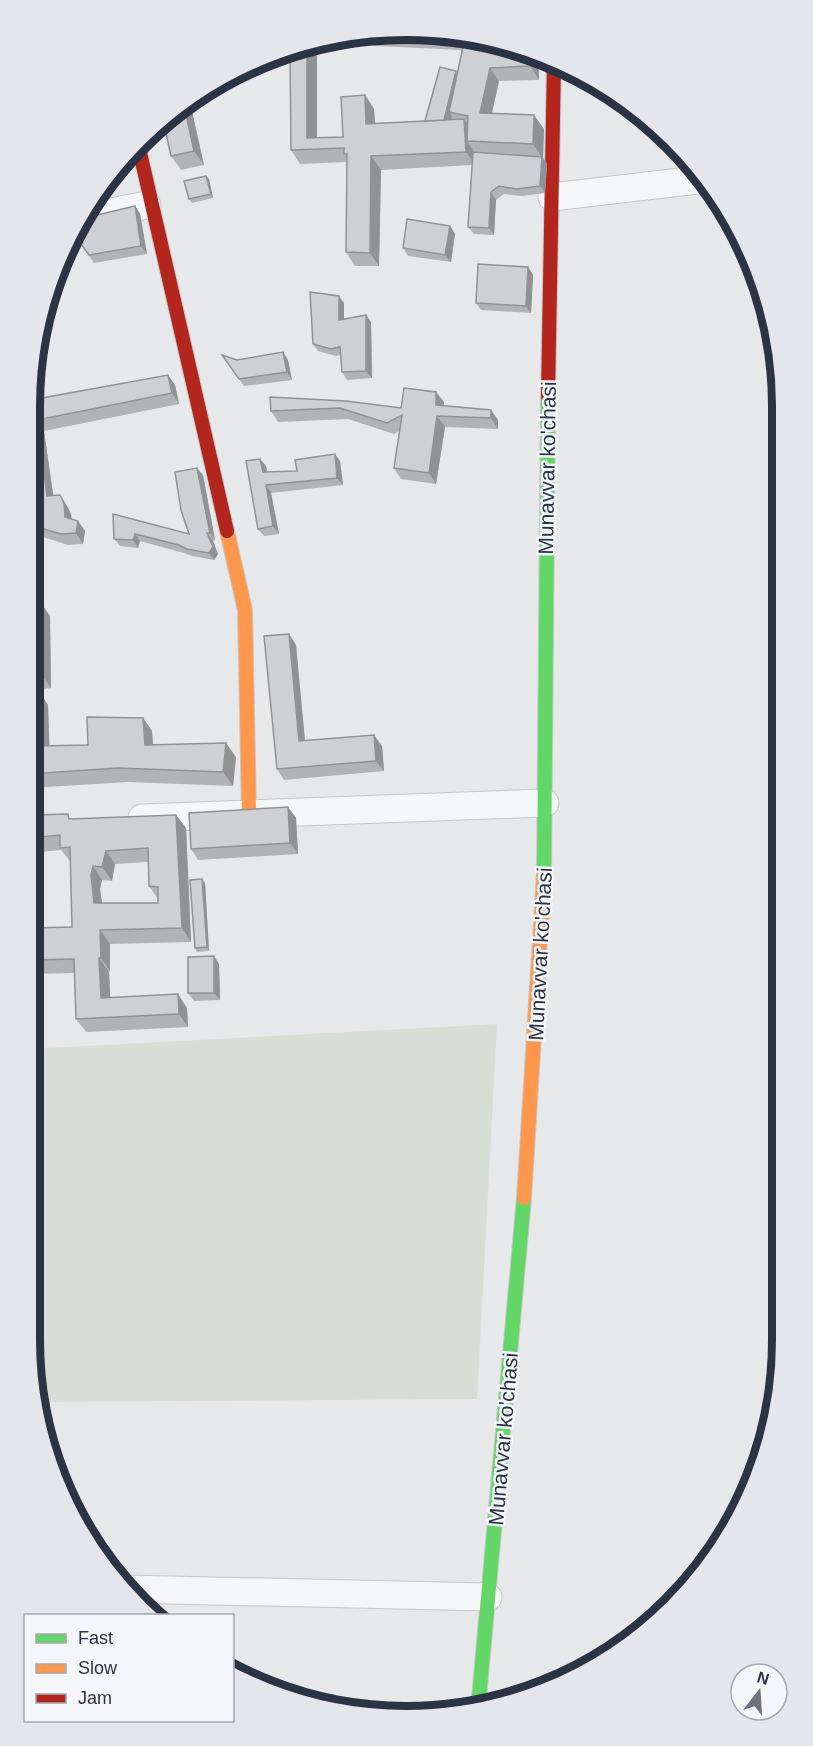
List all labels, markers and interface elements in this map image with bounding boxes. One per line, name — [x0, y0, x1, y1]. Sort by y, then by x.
street label: Munavvar ko'chasi — [534, 381, 560, 555]
street label: Munavvar ko'chasi — [524, 867, 556, 1041]
street label: Munavvar ko'chasi — [484, 1352, 522, 1526]
legend — [24, 1614, 234, 1722]
text: Fast — [78, 1628, 113, 1648]
text: Slow — [78, 1658, 118, 1678]
north arrow — [729, 1662, 789, 1722]
text: N — [755, 1668, 771, 1688]
text: Jam — [78, 1688, 112, 1708]

